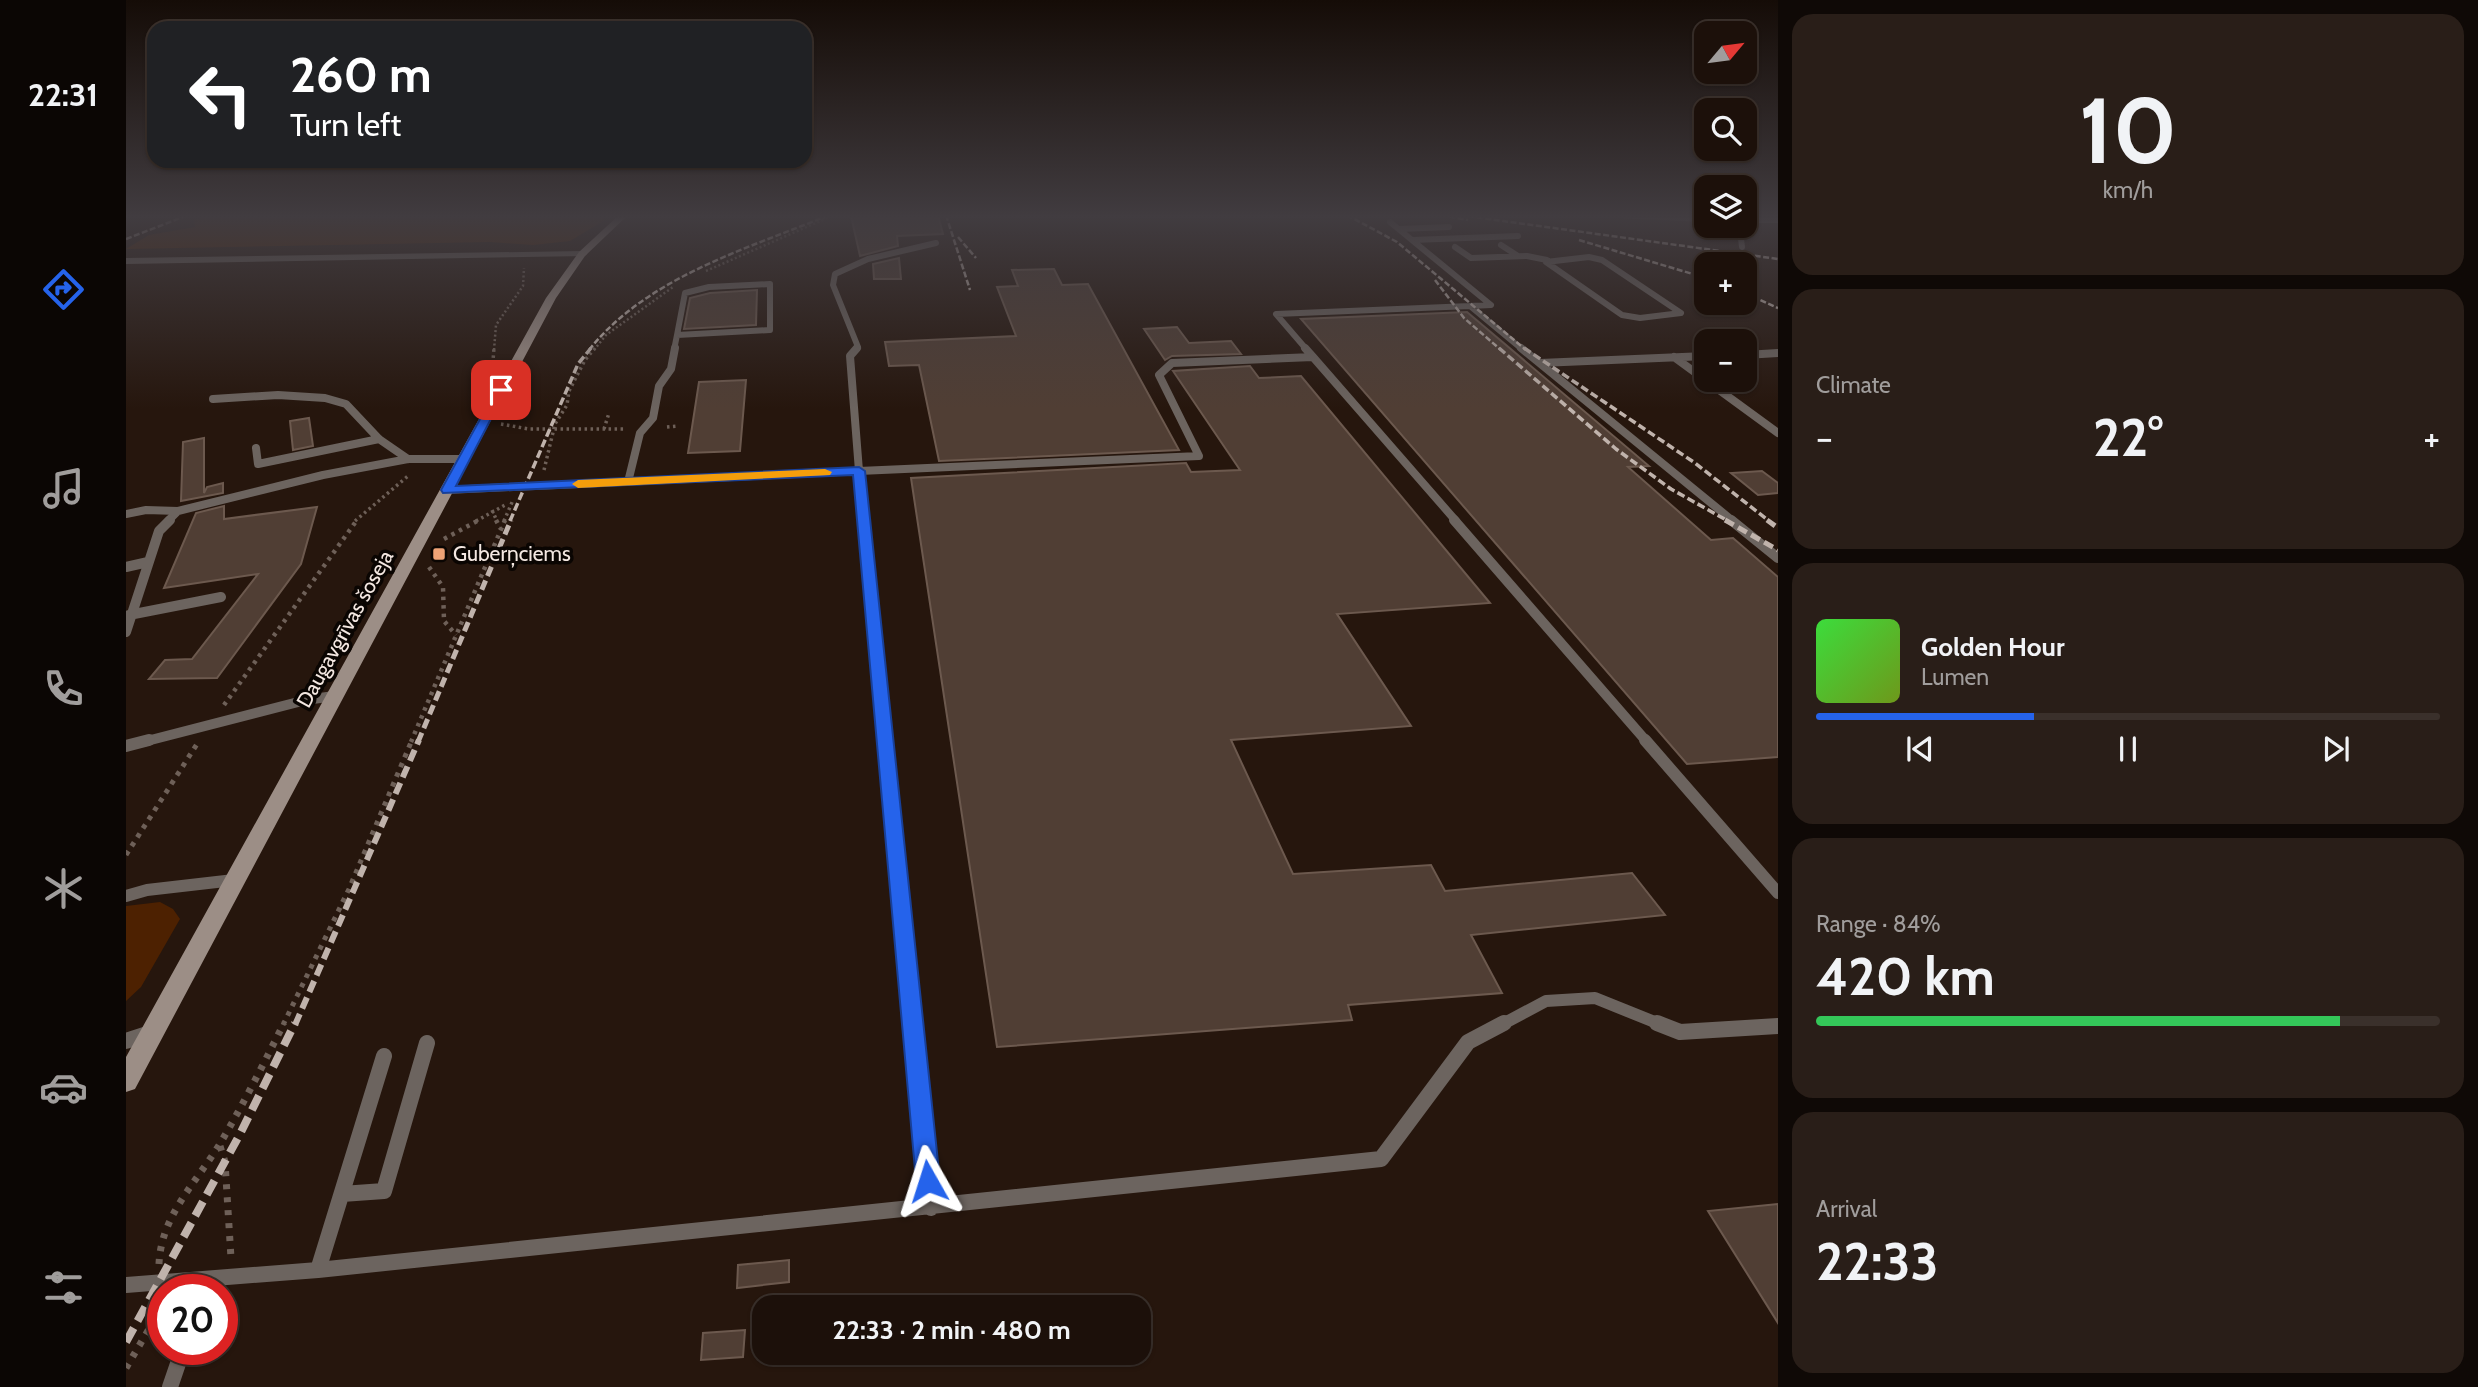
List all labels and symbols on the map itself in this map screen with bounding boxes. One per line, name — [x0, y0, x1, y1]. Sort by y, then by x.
north arrow — [1694, 21, 1757, 84]
pin — [471, 360, 531, 420]
place label: Guberņciems — [453, 541, 571, 568]
street label: Daugavgrīvas šoseja — [291, 546, 399, 712]
marker: Guberņciems — [431, 546, 447, 562]
position arrow — [891, 1144, 965, 1218]
speed limit sign: 20 — [147, 1274, 238, 1365]

